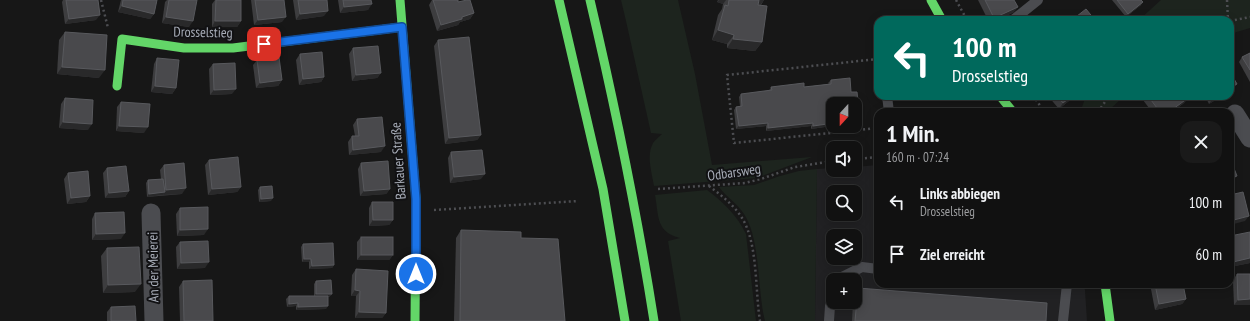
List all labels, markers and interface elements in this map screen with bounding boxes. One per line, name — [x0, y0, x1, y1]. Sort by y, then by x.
street label: Drosselstieg — [173, 22, 233, 42]
pin — [247, 27, 281, 61]
text: 100 m — [952, 28, 1016, 65]
icon: left — [886, 32, 938, 84]
icon: arrive — [253, 33, 275, 55]
text: Drosselstieg — [952, 64, 1028, 87]
north arrow — [826, 97, 862, 133]
map controls — [826, 97, 862, 309]
text: 1 Min. — [886, 118, 940, 149]
street label: Barkauer Straße — [386, 121, 410, 200]
button: close — [1180, 121, 1222, 163]
button: sound — [826, 141, 862, 177]
text: 160 m · 07:24 — [886, 149, 949, 166]
street label: Odbarsweg — [706, 159, 762, 185]
text: Links abbiegen — [920, 184, 1000, 203]
button: search — [826, 185, 862, 221]
icon: left — [886, 191, 908, 213]
text: 100 m — [1189, 193, 1222, 212]
text: Drosselstieg — [920, 203, 975, 220]
button: layers — [826, 229, 862, 265]
street label: An der Meierei — [143, 232, 163, 302]
icon: arrive — [886, 243, 908, 265]
text: Ziel erreicht — [920, 245, 985, 264]
text: 60 m — [1196, 245, 1222, 264]
position arrow — [395, 253, 437, 295]
button: + — [826, 273, 862, 309]

